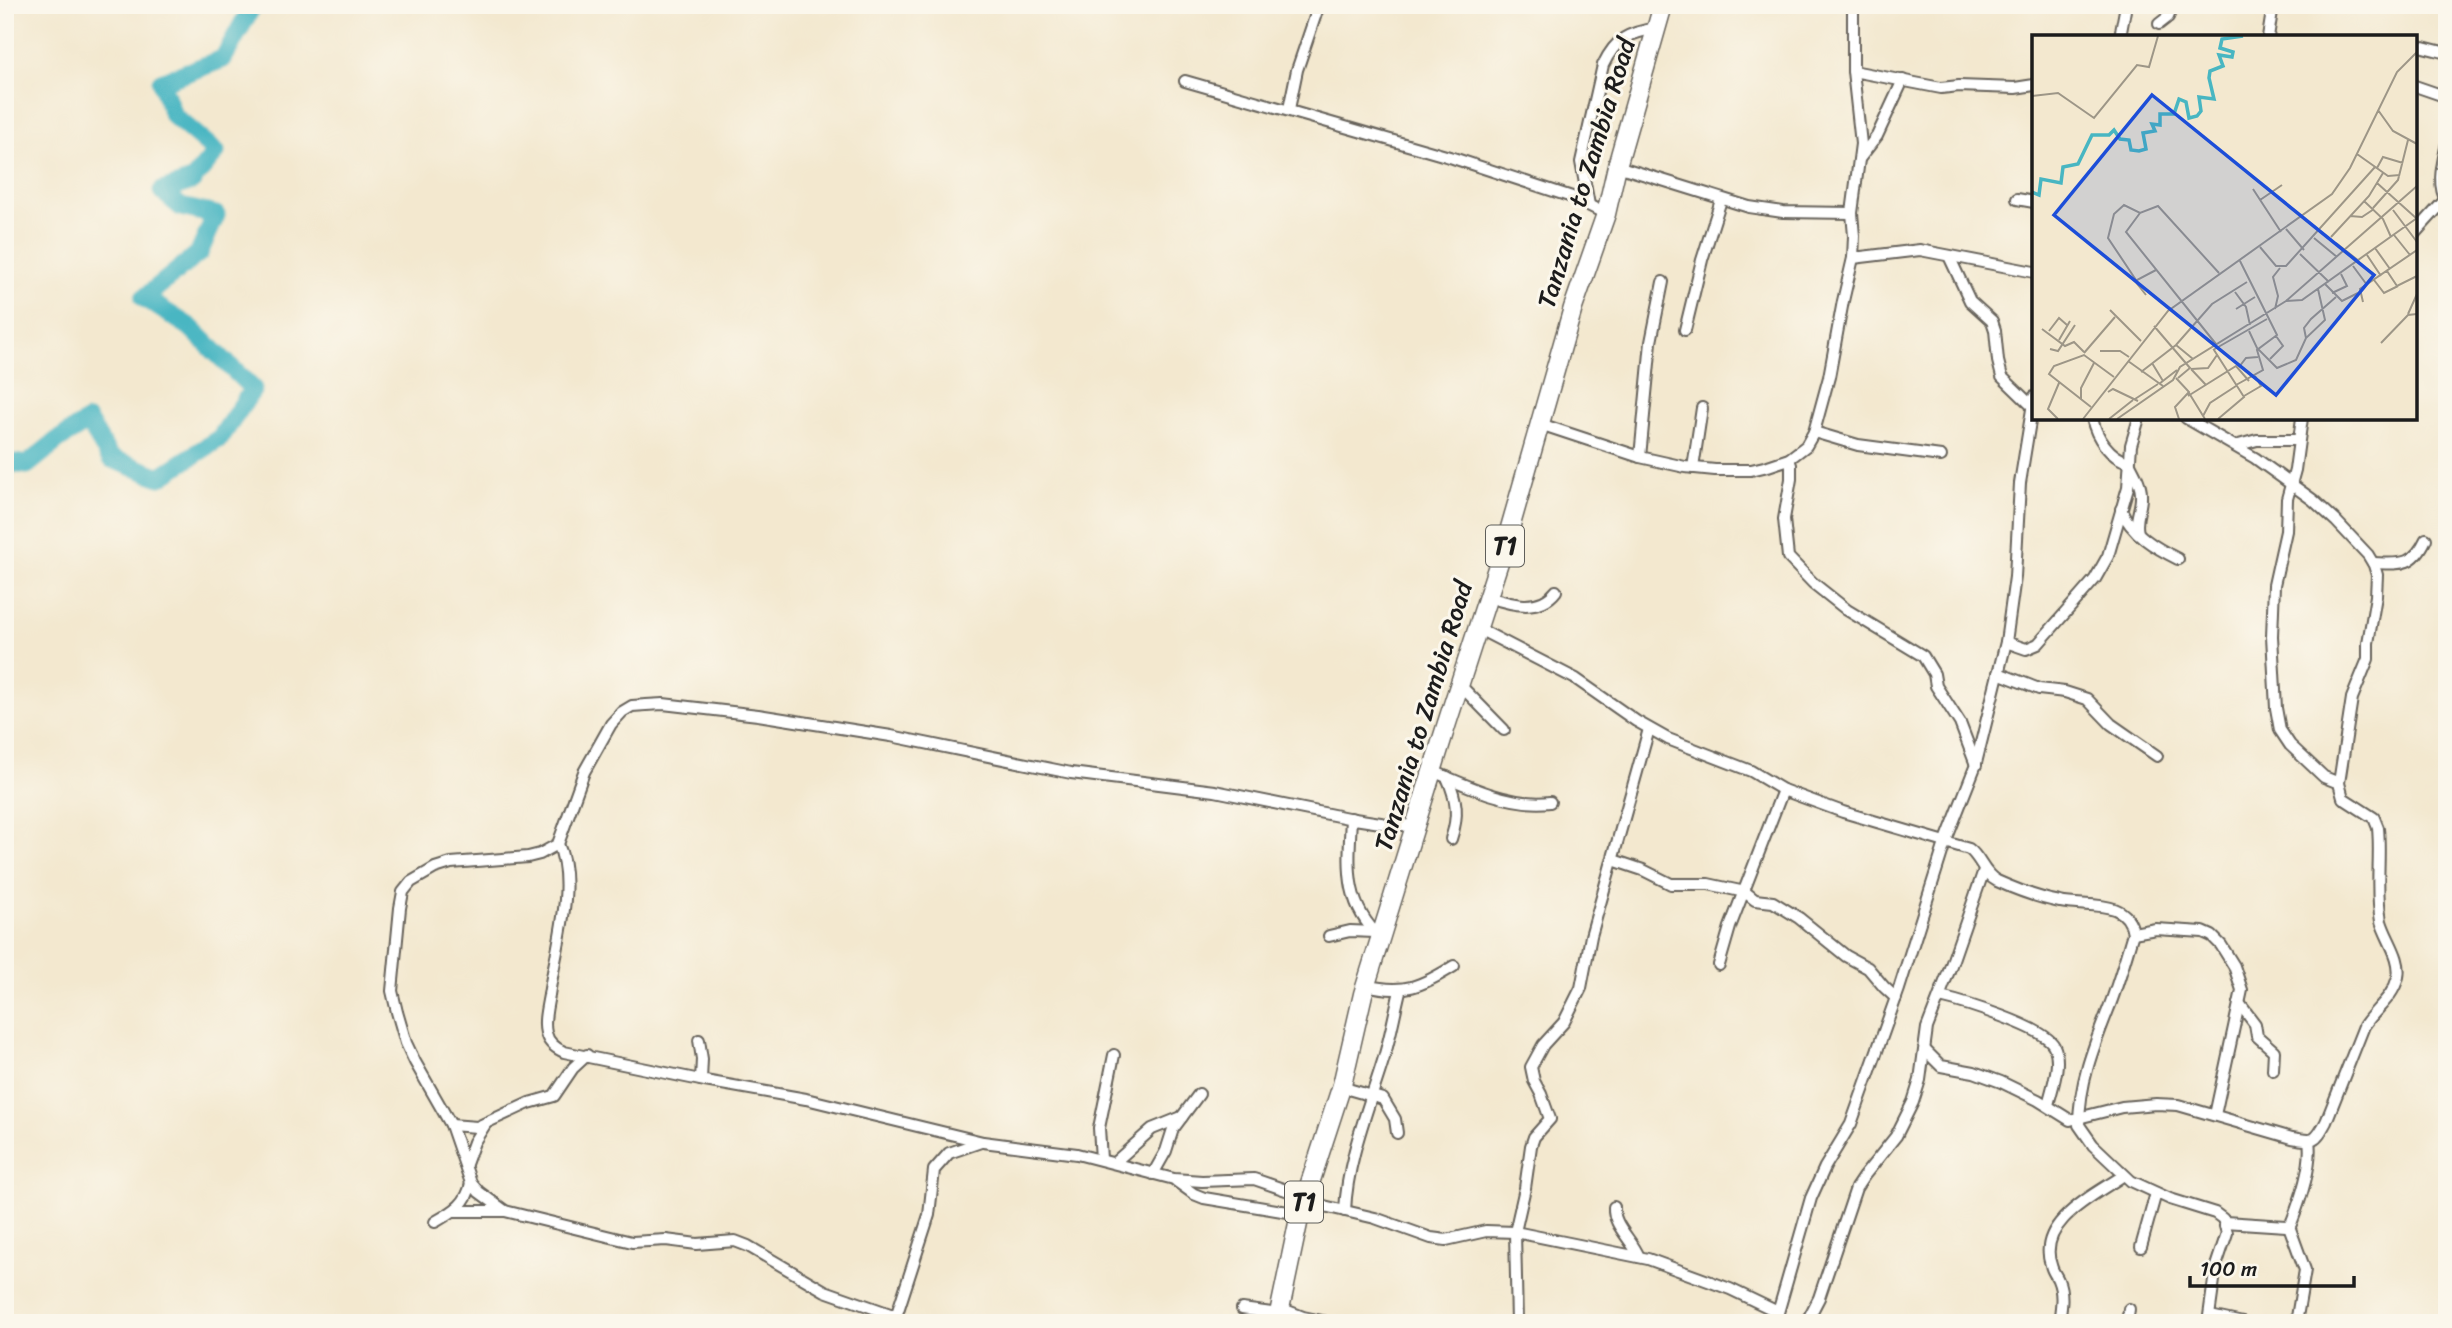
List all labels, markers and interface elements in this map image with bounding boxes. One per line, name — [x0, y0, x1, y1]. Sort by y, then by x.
street label: Tanzania to Zambia Road — [1523, 30, 1650, 314]
inset map — [2032, 35, 2417, 420]
road number: T1 — [1486, 526, 1524, 566]
street label: Tanzania to Zambia Road — [1360, 573, 1487, 857]
road number: T1 — [1285, 1182, 1323, 1222]
scale bar — [2190, 1244, 2354, 1288]
text: 100 m — [2200, 1250, 2257, 1288]

